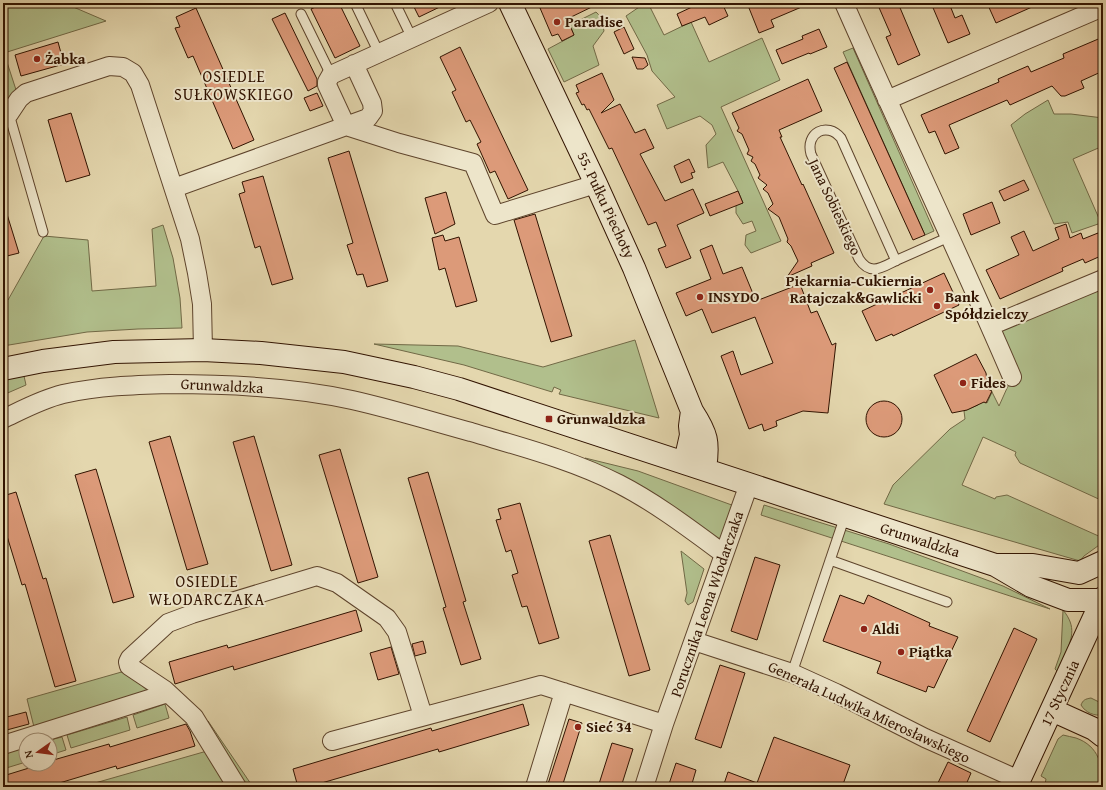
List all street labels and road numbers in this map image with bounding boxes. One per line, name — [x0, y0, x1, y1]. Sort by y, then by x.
street label: 55. Pułku Piechoty — [573, 148, 641, 262]
street label: Jana Sobieskiego — [803, 153, 867, 259]
street label: Grunwaldzka — [180, 373, 264, 398]
street label: Porucznika Leona Włodarczaka — [665, 508, 748, 700]
street label: Grunwaldzka — [878, 517, 963, 562]
street label: Generała Ludwika Mierosławskiego — [765, 655, 974, 768]
street label: 17 Stycznia — [1035, 656, 1084, 729]

